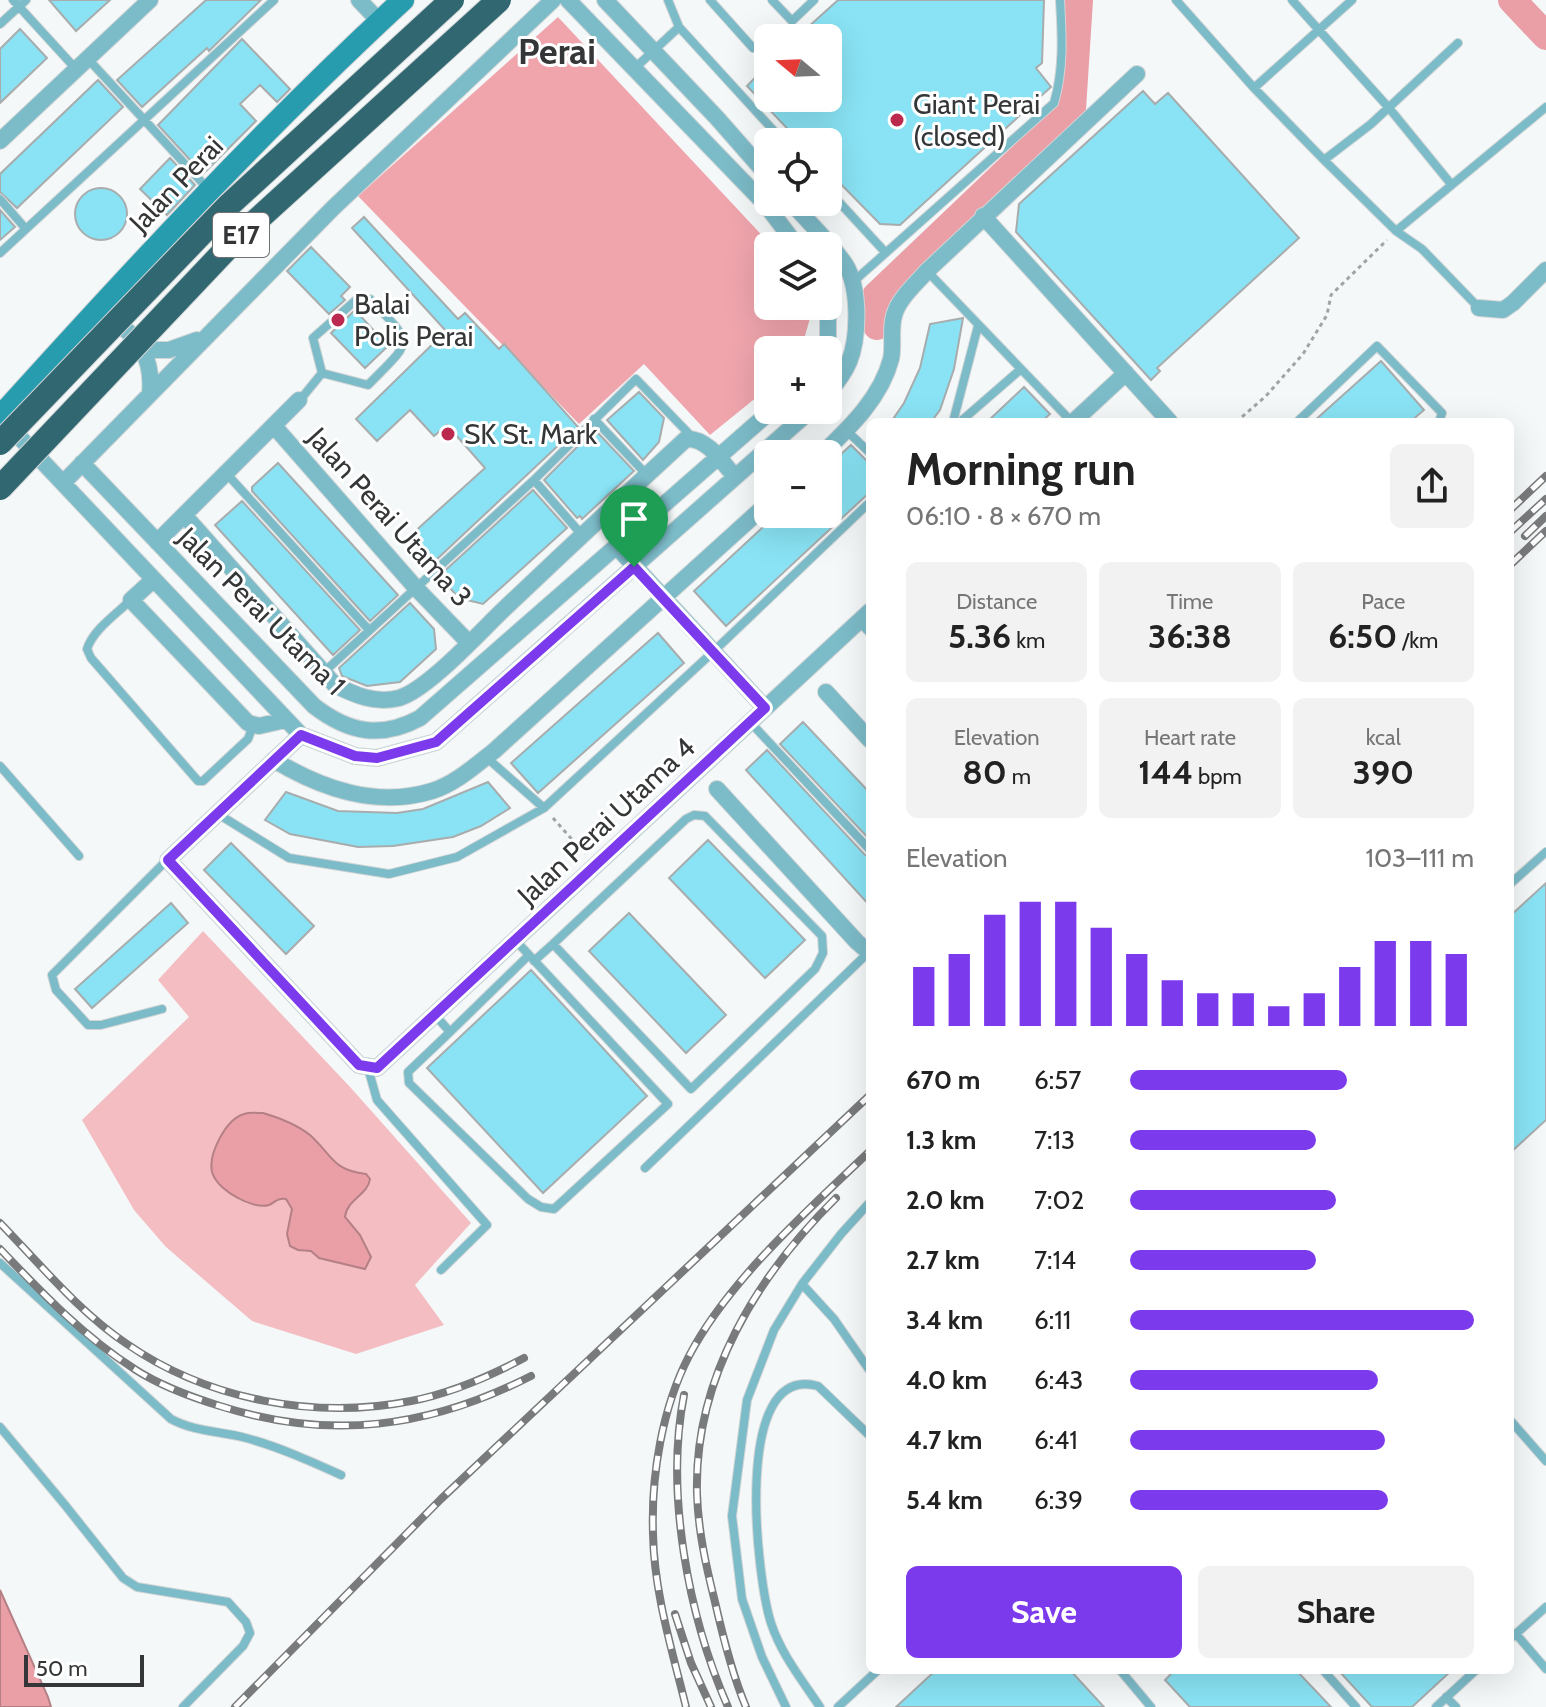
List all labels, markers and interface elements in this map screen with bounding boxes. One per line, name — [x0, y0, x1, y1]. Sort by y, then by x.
north arrow — [754, 24, 842, 112]
map controls — [754, 24, 842, 528]
district label: Perai — [518, 29, 596, 73]
place label: Giant Perai (closed) — [913, 87, 1040, 153]
marker: Giant Perai (closed) — [888, 111, 906, 129]
button: locate — [754, 128, 842, 216]
street label: Jalan Perai — [121, 129, 230, 240]
road number: E17 — [213, 213, 269, 257]
button: layers — [754, 232, 842, 320]
place label: Balai Polis Perai — [354, 287, 474, 353]
marker: Balai Polis Perai — [329, 311, 347, 329]
button: + — [754, 336, 842, 424]
place label: SK St. Mark — [464, 417, 598, 451]
street label: Jalan Perai Utama 3 — [300, 420, 479, 613]
marker: SK St. Mark — [439, 425, 457, 443]
button: − — [754, 440, 842, 528]
text: Morning run — [906, 443, 1136, 496]
button: share — [1390, 444, 1474, 528]
pin — [600, 485, 668, 567]
icon: arrive — [612, 497, 656, 541]
text: 06:10 · 8 × 670 m — [906, 500, 1101, 532]
street label: Jalan Perai Utama 1 — [170, 519, 353, 702]
text: Distance — [956, 588, 1037, 615]
text: Time — [1167, 588, 1213, 615]
text: Pace — [1361, 588, 1405, 615]
text: 5.36 — [948, 615, 1011, 657]
text: 36:38 — [1148, 615, 1232, 657]
text: 6:50 — [1328, 615, 1397, 657]
text: km — [1011, 627, 1045, 654]
text: /km — [1397, 627, 1438, 654]
text: Elevation — [954, 724, 1040, 751]
text: Heart rate — [1144, 724, 1236, 751]
text: kcal — [1366, 724, 1401, 751]
street label: Jalan Perai Utama 4 — [510, 730, 702, 913]
text: 80 — [962, 751, 1007, 793]
text: 144 — [1138, 751, 1193, 793]
text: 390 — [1353, 751, 1414, 793]
text: m — [1007, 763, 1031, 790]
text: bpm — [1193, 763, 1242, 790]
text: Elevation — [906, 842, 1008, 874]
text: 103–111 m — [1365, 842, 1474, 874]
text: 670 m — [906, 1064, 980, 1096]
text: 6:57 — [1034, 1064, 1081, 1096]
text: 1.3 km — [906, 1124, 976, 1156]
text: 7:13 — [1034, 1124, 1075, 1156]
text: 2.0 km — [906, 1184, 985, 1216]
text: 7:02 — [1034, 1184, 1084, 1216]
text: 2.7 km — [906, 1244, 980, 1276]
text: 7:14 — [1034, 1244, 1076, 1276]
text: 3.4 km — [906, 1304, 983, 1336]
text: 6:11 — [1034, 1304, 1071, 1336]
text: 4.0 km — [906, 1364, 987, 1396]
text: 6:43 — [1034, 1364, 1083, 1396]
text: 4.7 km — [906, 1424, 982, 1456]
text: 6:41 — [1034, 1424, 1078, 1456]
text: 5.4 km — [906, 1484, 983, 1516]
text: 6:39 — [1034, 1484, 1083, 1516]
button: Save — [906, 1566, 1182, 1658]
button: Share — [1198, 1566, 1474, 1658]
scale bar — [24, 1651, 144, 1687]
text: 50 m — [36, 1655, 88, 1682]

